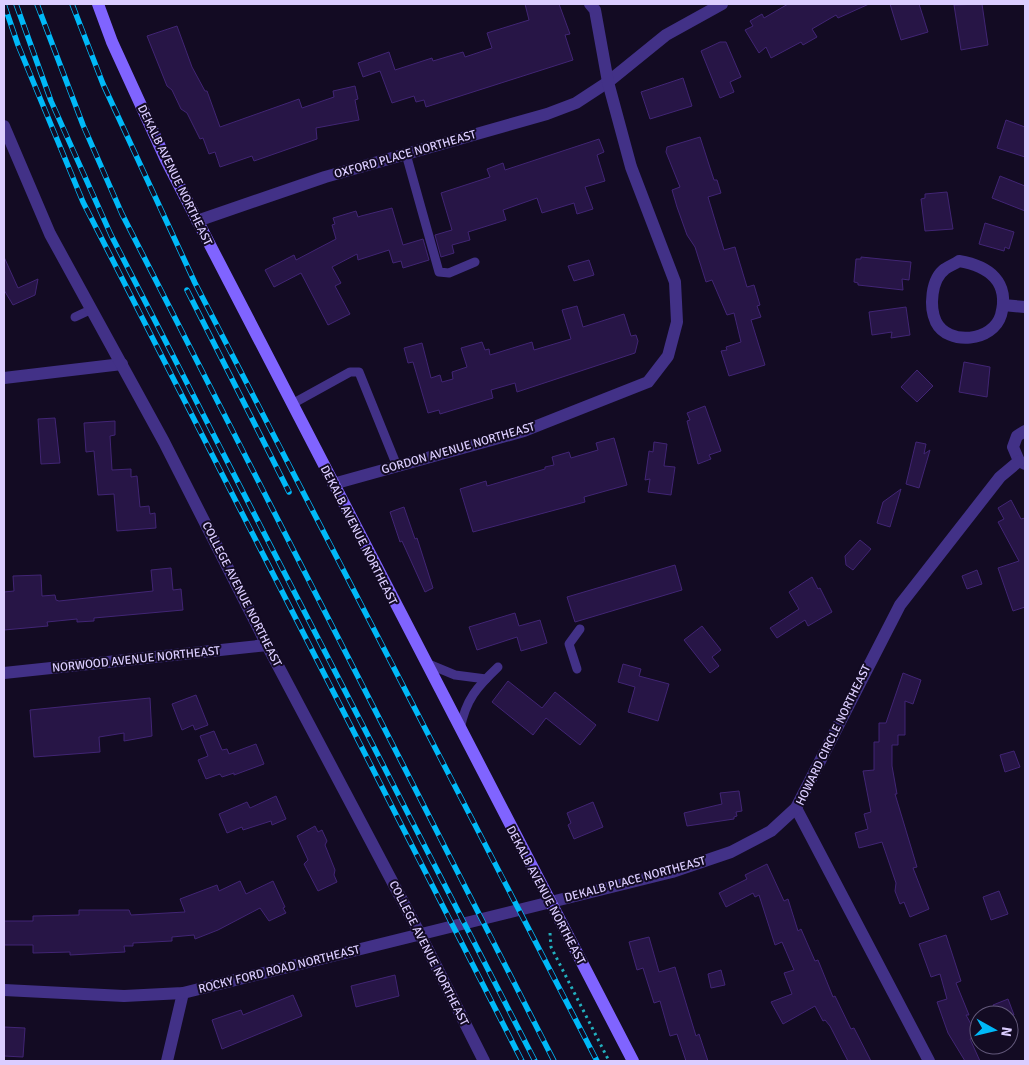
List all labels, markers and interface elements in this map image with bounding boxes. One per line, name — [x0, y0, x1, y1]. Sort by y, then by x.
street label: DEKALB AVENUE NORTHEAST — [134, 102, 215, 248]
street label: OXFORD PLACE NORTHEAST — [333, 127, 478, 182]
street label: GORDON AVENUE NORTHEAST — [380, 419, 537, 478]
street label: DEKALB AVENUE NORTHEAST — [317, 463, 400, 608]
street label: COLLEGE AVENUE NORTHEAST — [198, 519, 285, 669]
street label: NORWOOD AVENUE NORTHEAST — [51, 643, 221, 676]
street label: HOWARD CIRCLE NORTHEAST — [793, 662, 874, 808]
street label: DEKALB AVENUE NORTHEAST — [503, 823, 589, 967]
street label: DEKALB PLACE NORTHEAST — [563, 853, 707, 906]
street label: COLLEGE AVENUE NORTHEAST — [385, 878, 472, 1028]
street label: ROCKY FORD ROAD NORTHEAST — [197, 942, 361, 997]
north arrow — [969, 1005, 1019, 1055]
text: N — [997, 1026, 1015, 1038]

